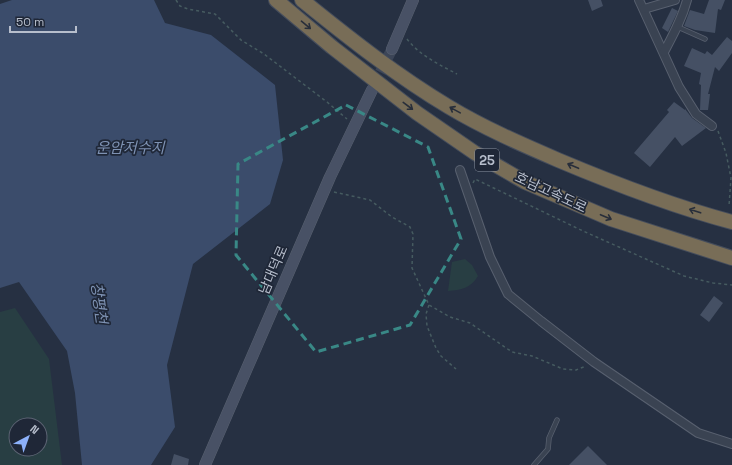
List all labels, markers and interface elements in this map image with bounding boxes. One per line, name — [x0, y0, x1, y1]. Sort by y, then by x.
scale bar — [10, 8, 76, 34]
text: 50 m — [16, 14, 44, 30]
one-way arrow — [300, 21, 311, 30]
one-way arrow — [402, 101, 413, 110]
one-way arrow — [450, 106, 462, 114]
water label: 운암저수지 — [95, 138, 166, 157]
road number: 25 — [475, 149, 499, 171]
one-way arrow — [567, 162, 579, 169]
street label: 호남고속도로 — [512, 168, 590, 217]
one-way arrow — [689, 207, 701, 215]
one-way arrow — [599, 214, 611, 221]
street label: 남대덕로 — [255, 243, 291, 297]
water label: 창평천 — [87, 281, 112, 327]
north arrow — [8, 417, 48, 457]
text: N — [27, 422, 42, 437]

